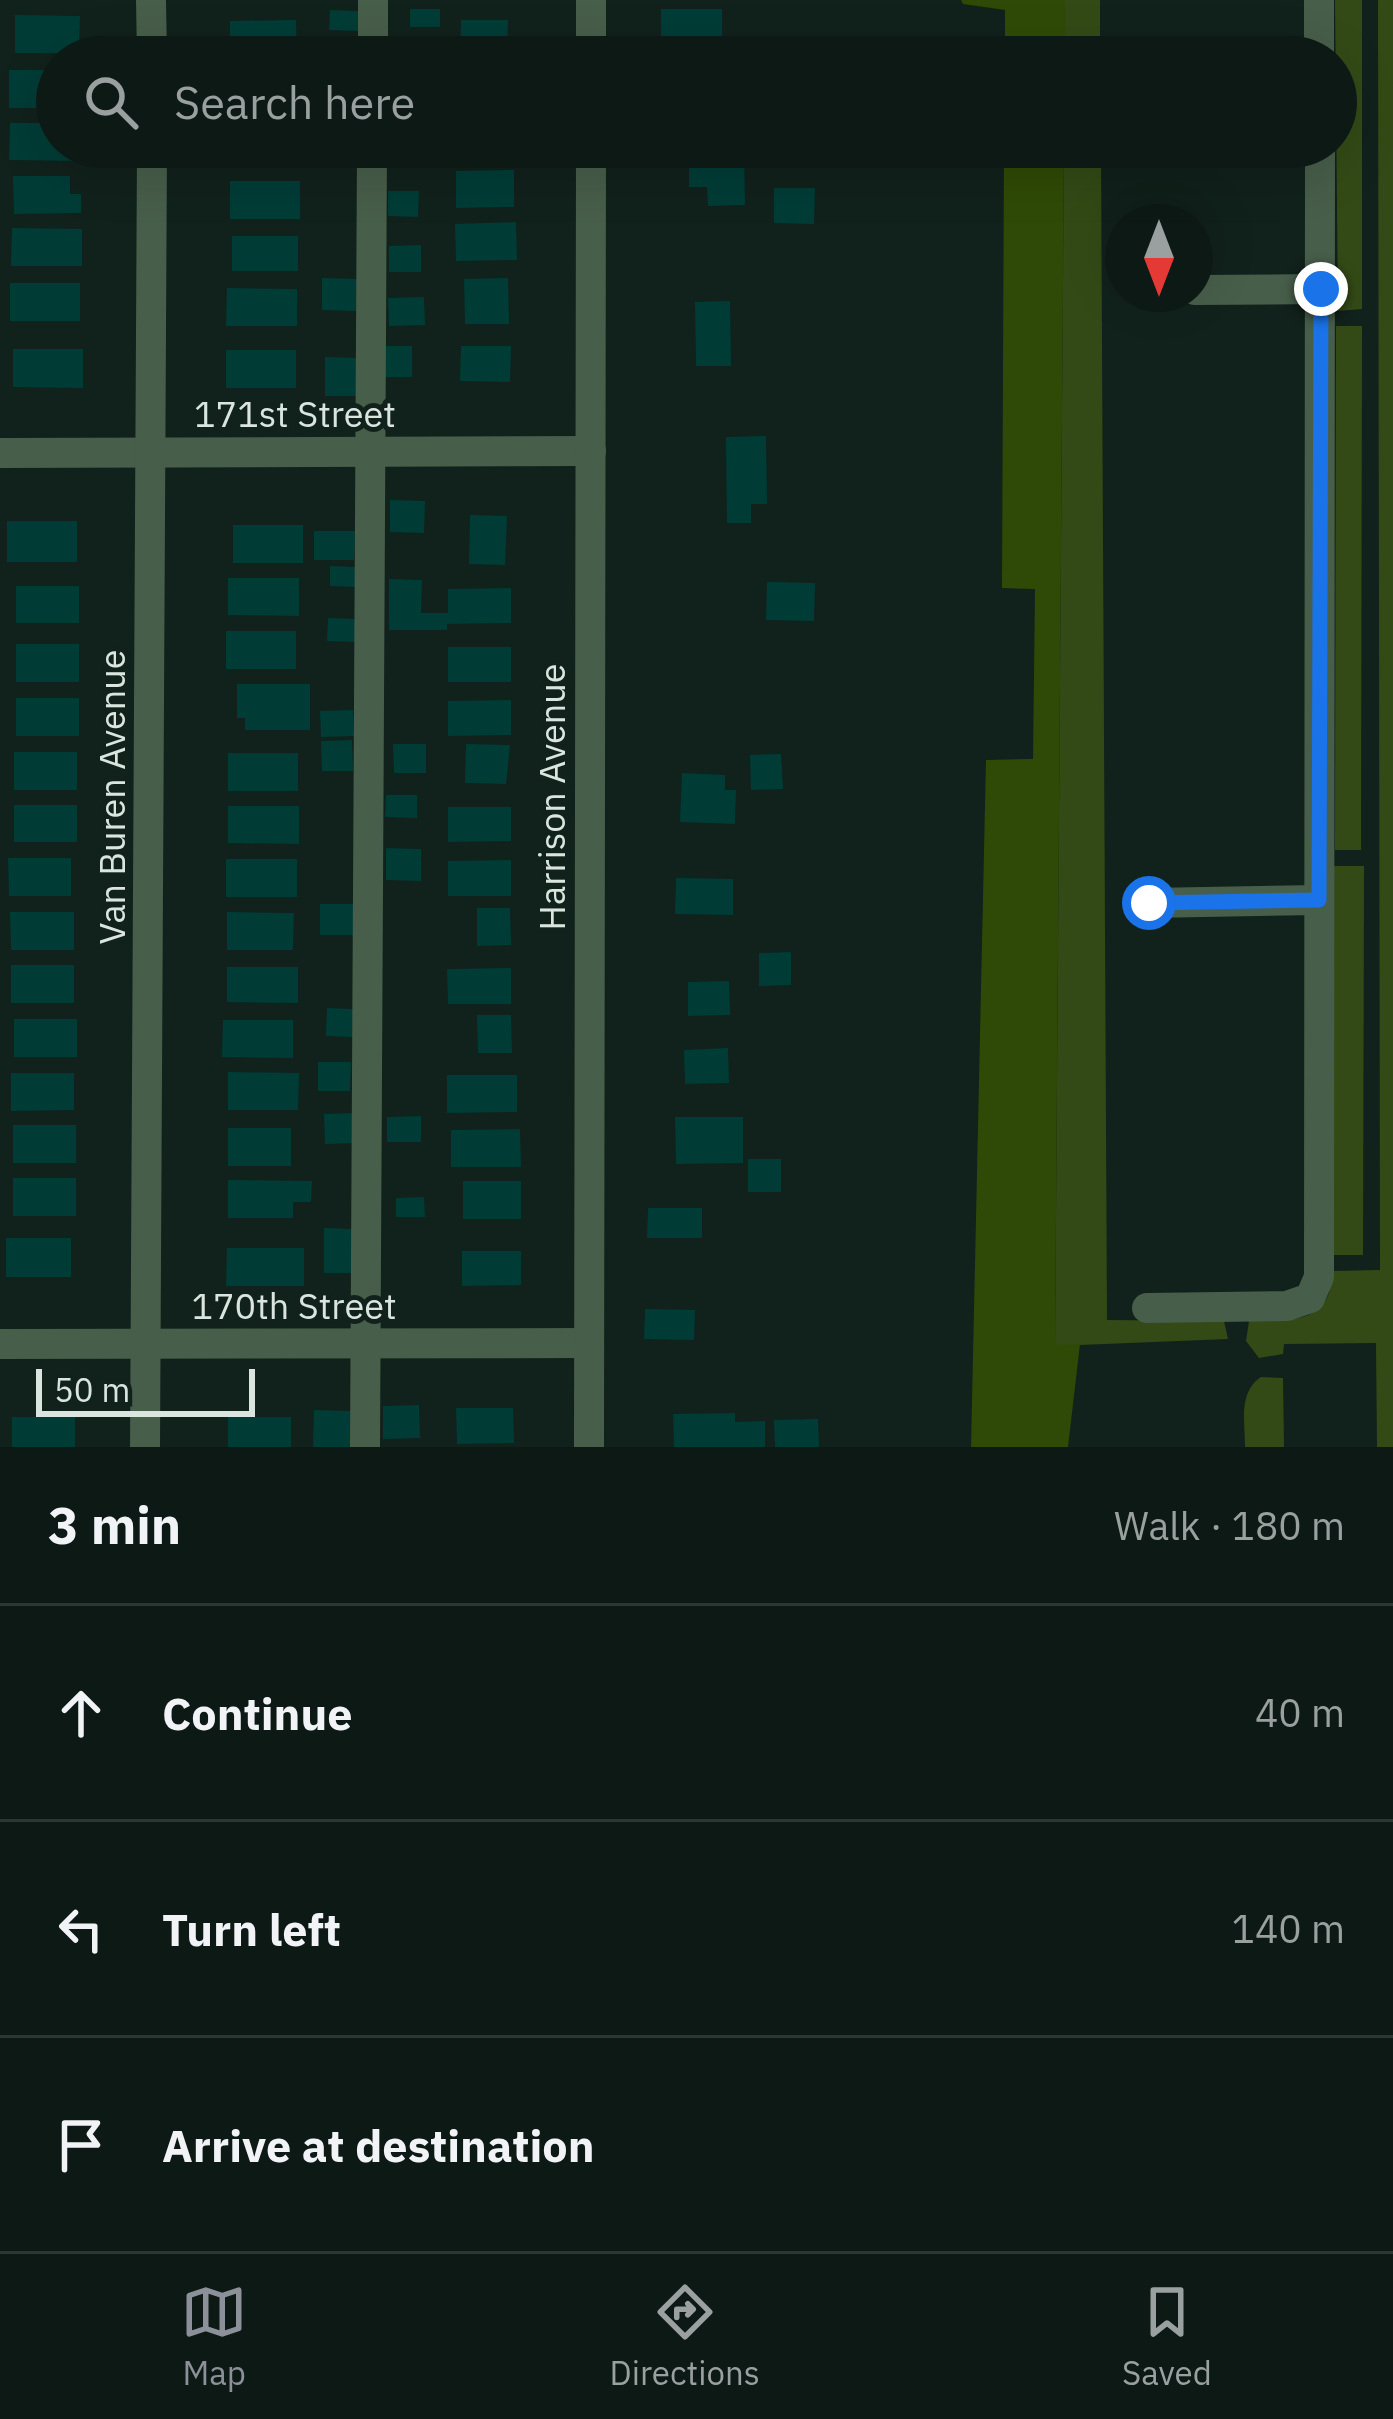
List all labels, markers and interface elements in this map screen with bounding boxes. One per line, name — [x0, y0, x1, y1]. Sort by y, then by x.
search box — [36, 36, 1357, 168]
icon: search — [78, 69, 144, 135]
text: Search here — [174, 73, 415, 131]
north arrow — [1105, 204, 1213, 312]
route end — [1294, 262, 1348, 316]
street label: 171st Street — [194, 390, 396, 437]
street label: Van Buren Avenue — [88, 650, 135, 944]
street label: Harrison Avenue — [528, 664, 575, 930]
route start — [1122, 876, 1176, 930]
street label: 170th Street — [191, 1282, 397, 1329]
scale bar — [36, 1363, 255, 1416]
text: 50 m — [54, 1368, 130, 1411]
text: 3 min — [48, 1492, 181, 1558]
text: Walk · 180 m — [1114, 1500, 1345, 1551]
icon: ahead — [48, 1680, 114, 1746]
text: Continue — [162, 1684, 353, 1742]
text: 40 m — [1255, 1687, 1345, 1738]
icon: left — [48, 1896, 114, 1962]
text: Turn left — [162, 1900, 341, 1958]
text: 140 m — [1232, 1903, 1345, 1954]
icon: arrive — [48, 2112, 114, 2178]
text: Arrive at destination — [162, 2116, 595, 2174]
tab: Map — [181, 2279, 247, 2394]
tab: Directions — [610, 2279, 760, 2394]
tab: Saved — [1122, 2279, 1212, 2394]

